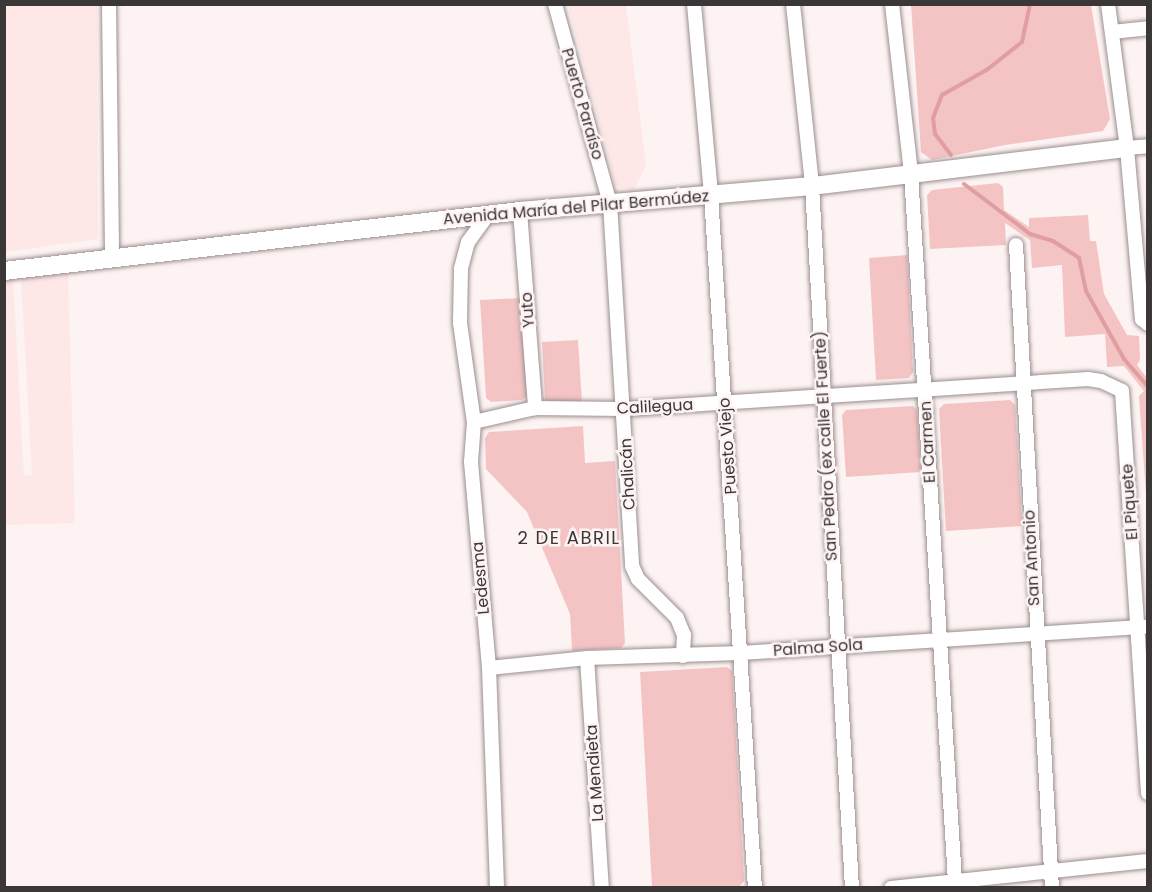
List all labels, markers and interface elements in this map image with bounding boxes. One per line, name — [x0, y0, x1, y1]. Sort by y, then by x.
street label: Puerto Paraíso — [557, 46, 607, 162]
street label: Avenida María del Pilar Bermúdez — [442, 187, 710, 229]
street label: Yuto — [517, 292, 539, 328]
street label: San Pedro (ex calle El Fuerte) — [810, 330, 842, 562]
street label: Calilegua — [616, 395, 694, 419]
street label: Puesto Viejo — [715, 397, 741, 495]
street label: El Carmen — [916, 400, 940, 484]
street label: Chalicán — [617, 438, 639, 510]
street label: El Piquete — [1118, 463, 1142, 541]
street label: San Antonio — [1020, 509, 1044, 607]
district label: 2 DE ABRIL — [517, 527, 621, 549]
street label: Ledesma — [468, 541, 494, 615]
street label: Palma Sola — [772, 635, 864, 661]
street label: La Mendieta — [582, 724, 608, 822]

